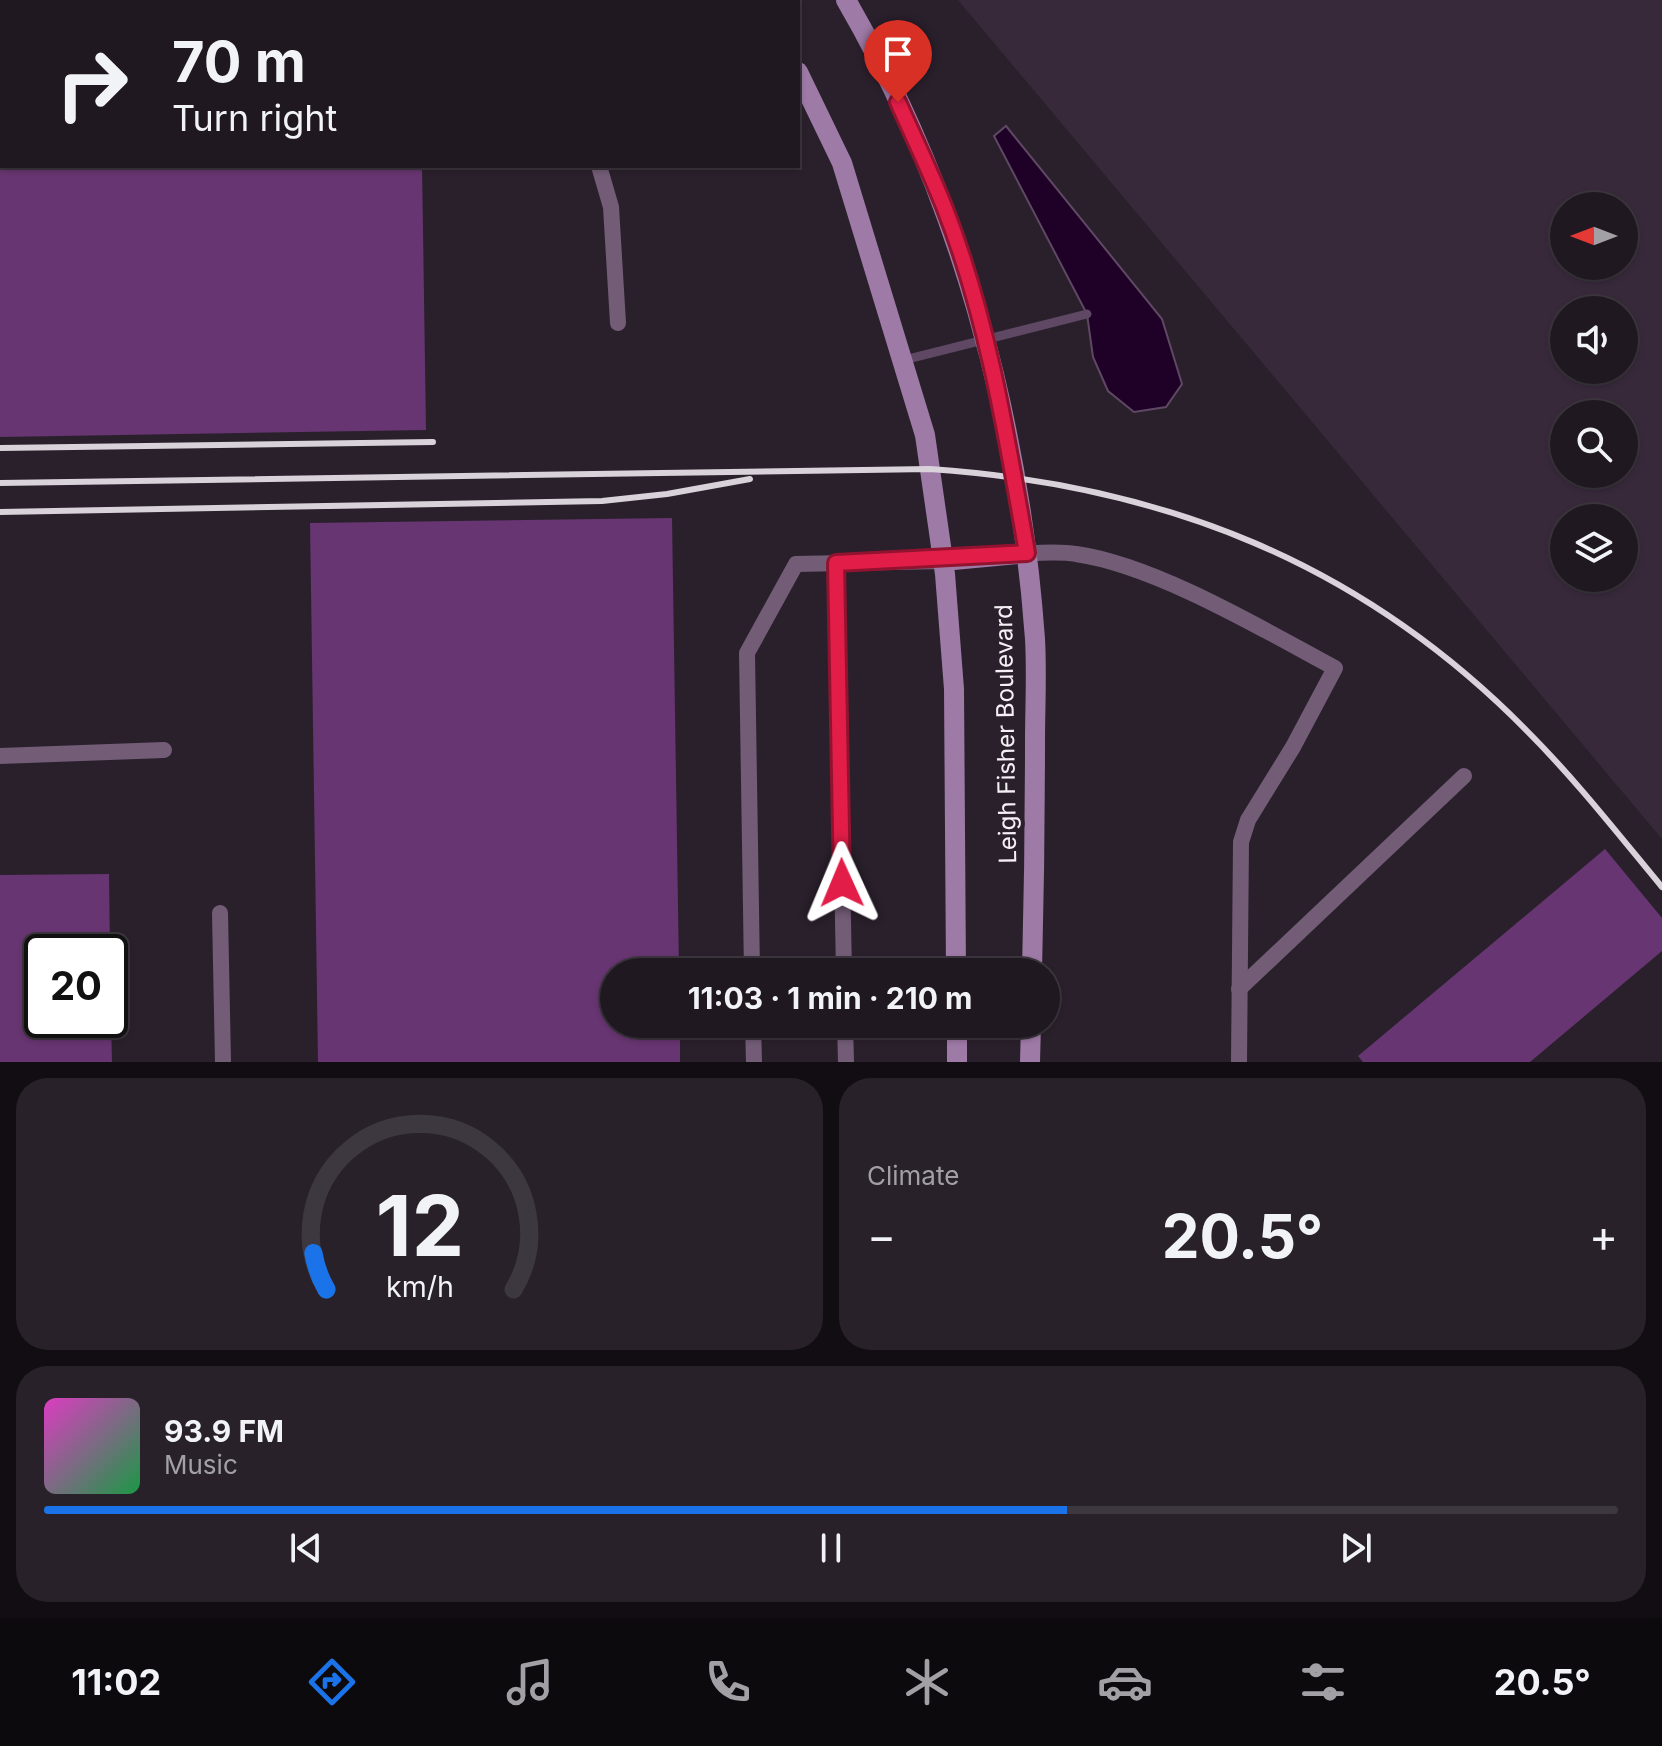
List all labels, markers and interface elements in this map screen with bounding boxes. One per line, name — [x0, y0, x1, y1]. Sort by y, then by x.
pin — [864, 20, 932, 102]
text: 70 m — [172, 28, 306, 96]
icon: right — [40, 32, 144, 136]
icon: arrive — [876, 32, 920, 76]
text: Turn right — [172, 96, 337, 140]
north arrow — [1550, 192, 1638, 280]
map controls — [1550, 192, 1638, 592]
button: sound — [1550, 296, 1638, 384]
button: search — [1550, 400, 1638, 488]
button: layers — [1550, 504, 1638, 592]
street label: Leigh Fisher Boulevard — [989, 604, 1022, 864]
position arrow — [800, 841, 884, 925]
speed limit sign: 20 — [24, 934, 128, 1038]
text: 11:03 · 1 min · 210 m — [688, 980, 972, 1016]
text: Climate — [867, 1160, 959, 1191]
text: 12 — [375, 1175, 464, 1276]
text: 20.5° — [1162, 1200, 1323, 1272]
text: − — [867, 1209, 896, 1263]
text: + — [1589, 1209, 1618, 1263]
text: km/h — [386, 1269, 453, 1304]
text: 93.9 FM — [164, 1413, 284, 1449]
text: Music — [164, 1449, 238, 1480]
icon: previous — [284, 1526, 328, 1570]
icon: pause — [809, 1526, 853, 1570]
icon: next — [1334, 1526, 1378, 1570]
icon: directions — [304, 1654, 360, 1710]
icon: music — [502, 1654, 558, 1710]
icon: phone — [700, 1654, 756, 1710]
icon: climate — [899, 1654, 955, 1710]
icon: car — [1097, 1654, 1153, 1710]
icon: filters — [1295, 1654, 1351, 1710]
text: 11:02 — [71, 1660, 161, 1704]
text: 20.5° — [1494, 1660, 1591, 1704]

